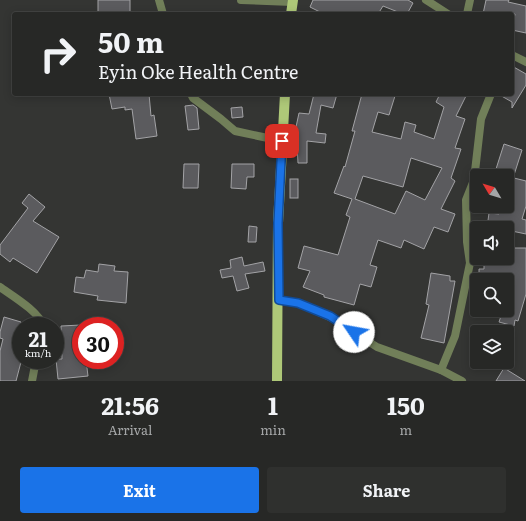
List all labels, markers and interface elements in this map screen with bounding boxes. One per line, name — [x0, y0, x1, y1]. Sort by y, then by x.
text: 50 m — [98, 20, 164, 62]
icon: right — [32, 28, 84, 80]
text: Eyin Oke Health Centre — [98, 58, 298, 85]
pin — [265, 124, 299, 158]
icon: arrive — [271, 130, 293, 152]
north arrow — [470, 169, 514, 213]
map controls — [470, 169, 514, 369]
button: sound — [470, 221, 514, 265]
button: search — [470, 273, 514, 317]
position arrow — [333, 311, 375, 353]
speed limit sign: 30 — [72, 317, 124, 369]
text: 21 — [28, 323, 48, 353]
button: layers — [470, 325, 514, 369]
text: km/h — [25, 345, 51, 360]
text: 21:56 — [101, 387, 159, 422]
text: 1 — [268, 387, 278, 422]
text: 150 — [387, 387, 425, 422]
text: Arrival — [108, 420, 152, 439]
text: min — [260, 420, 286, 439]
text: m — [400, 420, 412, 439]
button: Exit — [20, 467, 259, 513]
button: Share — [267, 467, 506, 513]

